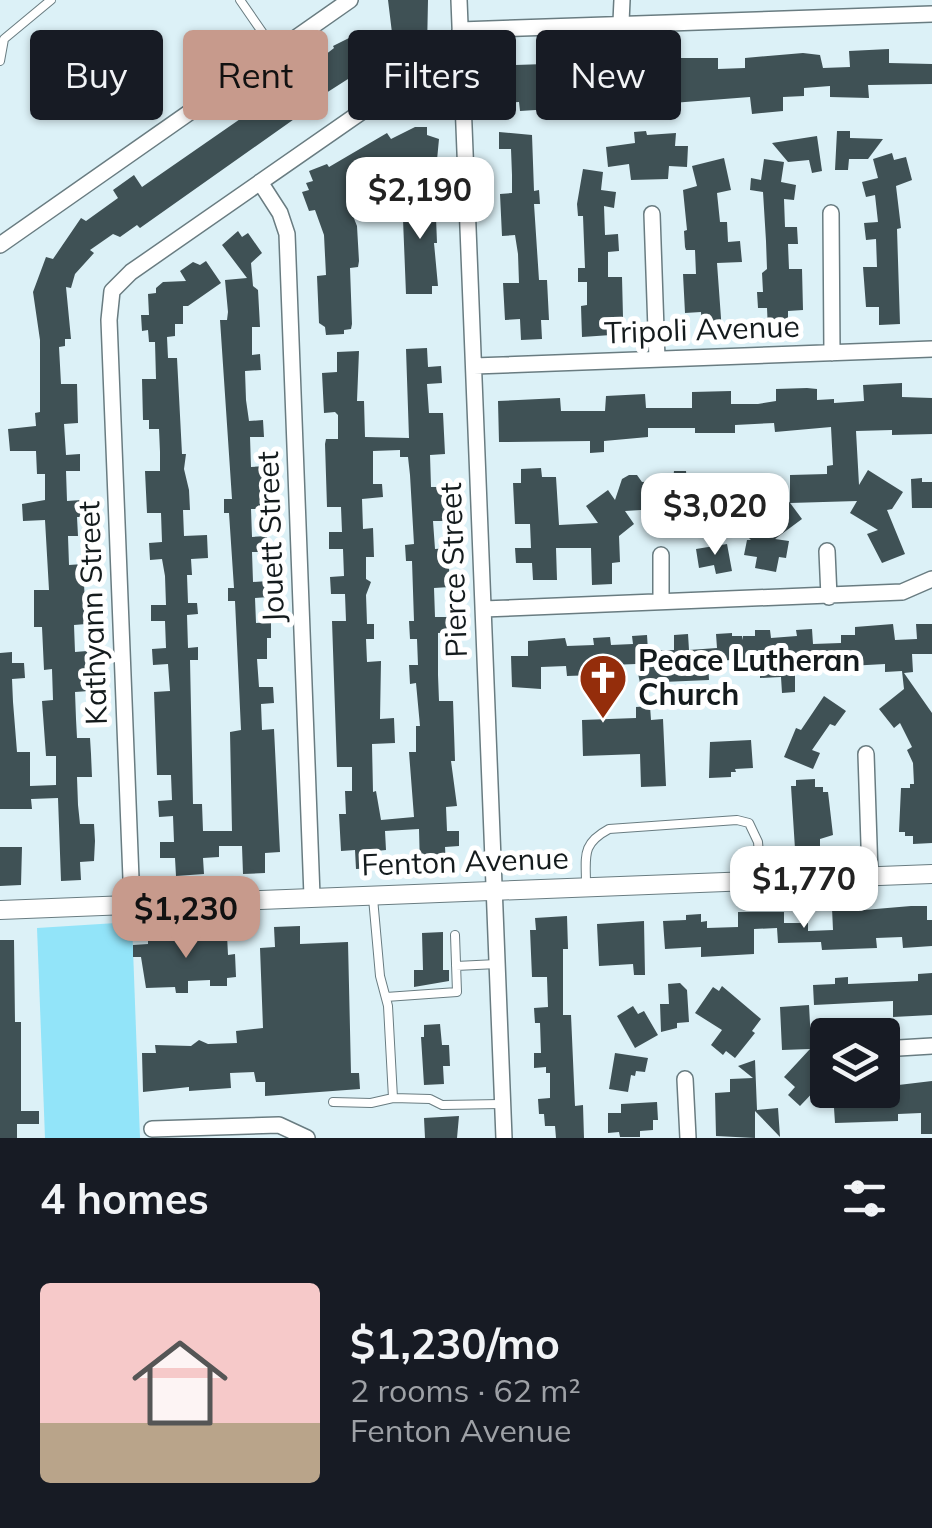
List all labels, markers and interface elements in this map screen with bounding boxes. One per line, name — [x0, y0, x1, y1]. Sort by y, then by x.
chip: Buy — [30, 30, 163, 120]
chip: Rent — [183, 30, 328, 120]
chip: Filters — [348, 30, 516, 120]
chip: New — [536, 30, 681, 120]
pin: $2,190 — [339, 157, 501, 242]
text: $2,190 — [368, 169, 472, 209]
street label: Tripoli Avenue — [604, 307, 800, 351]
street label: Jouett Street — [248, 450, 292, 624]
pin: $3,020 — [634, 473, 796, 558]
street label: Pierce Street — [431, 482, 475, 658]
text: $3,020 — [663, 485, 767, 525]
street label: Kathyann Street — [69, 500, 115, 726]
place label: Peace Lutheran Church — [638, 641, 860, 713]
church icon: Peace Lutheran Church — [577, 652, 629, 720]
street label: Fenton Avenue — [361, 838, 569, 884]
pin: $1,770 — [723, 846, 885, 931]
text: $1,770 — [752, 858, 856, 898]
pin: $1,230 — [105, 876, 267, 961]
text: $1,230 — [134, 888, 238, 928]
map controls — [810, 1018, 900, 1108]
button: layers — [810, 1018, 900, 1108]
icon: filters — [837, 1171, 892, 1226]
text: 4 homes — [40, 1172, 209, 1225]
text: $1,230/mo — [350, 1317, 560, 1370]
icon: home — [120, 1323, 240, 1443]
text: 2 rooms · 62 m² — [350, 1370, 581, 1410]
text: Fenton Avenue — [350, 1410, 571, 1450]

